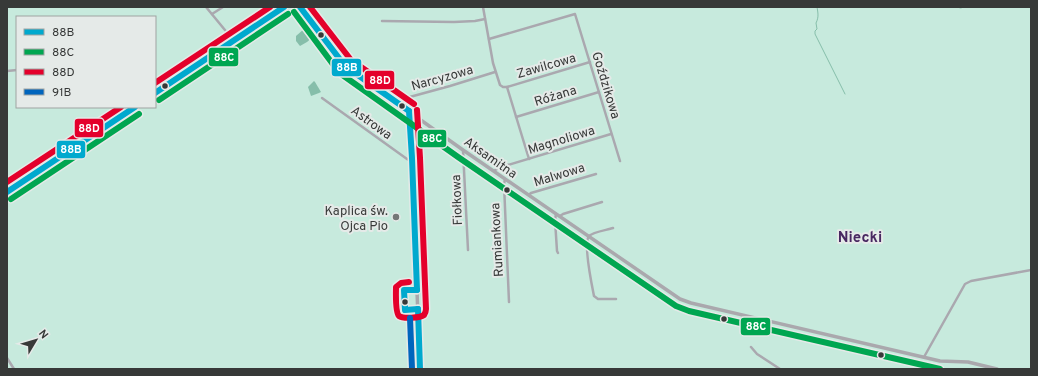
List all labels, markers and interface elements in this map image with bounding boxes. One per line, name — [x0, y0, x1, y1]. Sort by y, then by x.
legend — [16, 16, 156, 108]
text: 88B — [52, 25, 75, 41]
unlabelled marker — [316, 30, 326, 40]
text: 88C — [52, 45, 75, 61]
line badge: 88C — [208, 47, 239, 67]
street label: Goździkowa — [587, 50, 623, 121]
text: 88C — [214, 51, 234, 65]
street label: Zawilcowa — [515, 51, 578, 83]
line badge: 88B — [331, 58, 362, 77]
text: 88B — [336, 61, 358, 75]
street label: Narcyzowa — [410, 62, 475, 95]
text: 88D — [52, 65, 75, 81]
line badge: 88D — [364, 70, 395, 90]
text: 88D — [369, 74, 391, 88]
unlabelled marker — [160, 81, 170, 91]
street label: Różana — [533, 83, 579, 111]
text: 91B — [52, 85, 72, 101]
unlabelled marker — [397, 101, 407, 111]
street label: Astrowa — [347, 103, 395, 144]
line badge: 88D — [74, 118, 104, 138]
text: 88D — [78, 122, 100, 136]
street label: Magnoliowa — [526, 123, 597, 159]
line badge: 88C — [417, 129, 447, 148]
text: 88C — [422, 132, 442, 146]
street label: Aksamitna — [460, 134, 520, 183]
line badge: 88B — [56, 140, 86, 159]
text: 88B — [60, 143, 82, 157]
street label: Malwowa — [532, 161, 587, 191]
street label: Fiołkowa — [449, 174, 467, 226]
unlabelled marker — [502, 185, 512, 195]
street label: Rumiankowa — [488, 202, 508, 277]
place label: Kaplica św. Ojca Pio — [324, 204, 388, 235]
marker: Kaplica św. Ojca Pio — [391, 212, 401, 222]
district label: Niecki — [838, 229, 882, 248]
unlabelled marker — [400, 297, 410, 307]
unlabelled marker — [719, 314, 729, 324]
line badge: 88C — [740, 317, 771, 336]
north arrow — [16, 320, 56, 360]
text: 88C — [746, 320, 766, 334]
text: N — [35, 327, 51, 342]
unlabelled marker — [876, 350, 886, 360]

